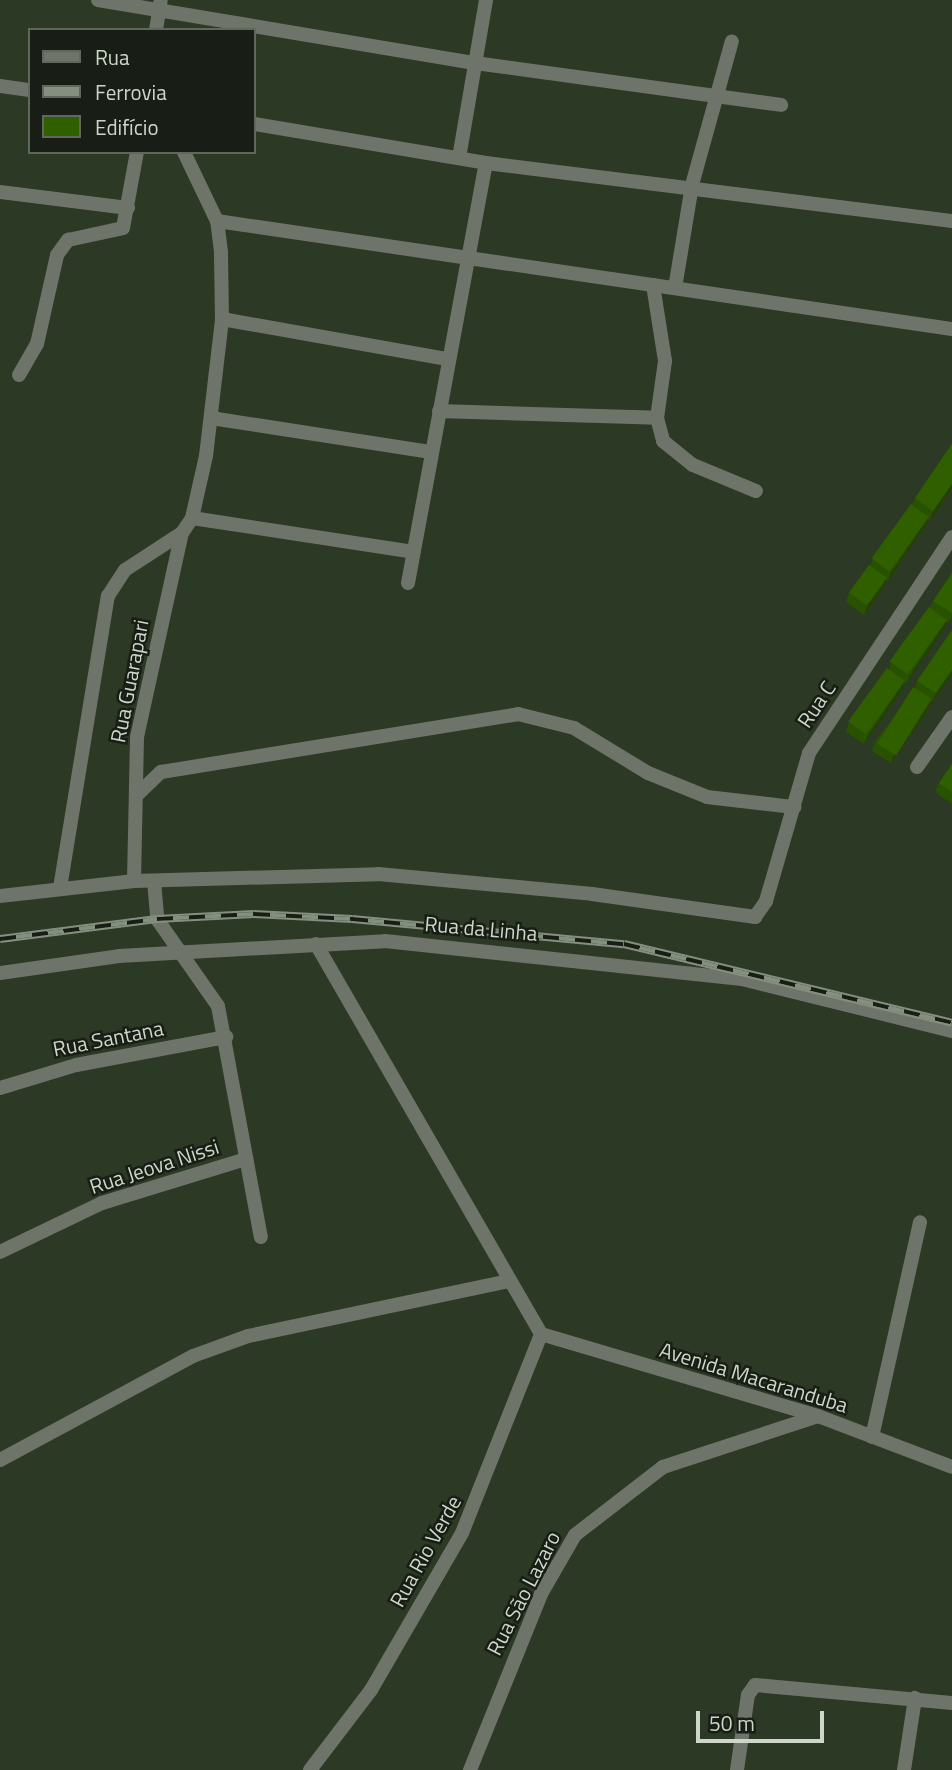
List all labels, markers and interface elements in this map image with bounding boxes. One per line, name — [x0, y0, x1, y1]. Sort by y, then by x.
legend — [28, 28, 256, 154]
text: Rua — [95, 41, 130, 73]
text: Ferrovia — [95, 76, 167, 108]
text: Edifício — [95, 111, 159, 143]
street label: Rua Guarapari — [105, 617, 153, 745]
street label: Rua C — [791, 676, 841, 732]
street label: Rua da Linha — [424, 911, 538, 945]
street label: Rua Santana — [51, 1015, 165, 1061]
street label: Rua Jeova Nissi — [86, 1133, 222, 1199]
street label: Avenida Macaranduba — [657, 1336, 851, 1418]
street label: Rua Rio Verde — [384, 1491, 466, 1611]
street label: Rua São Lazaro — [481, 1527, 565, 1659]
scale bar — [700, 1696, 828, 1740]
text: 50 m — [709, 1707, 755, 1739]

